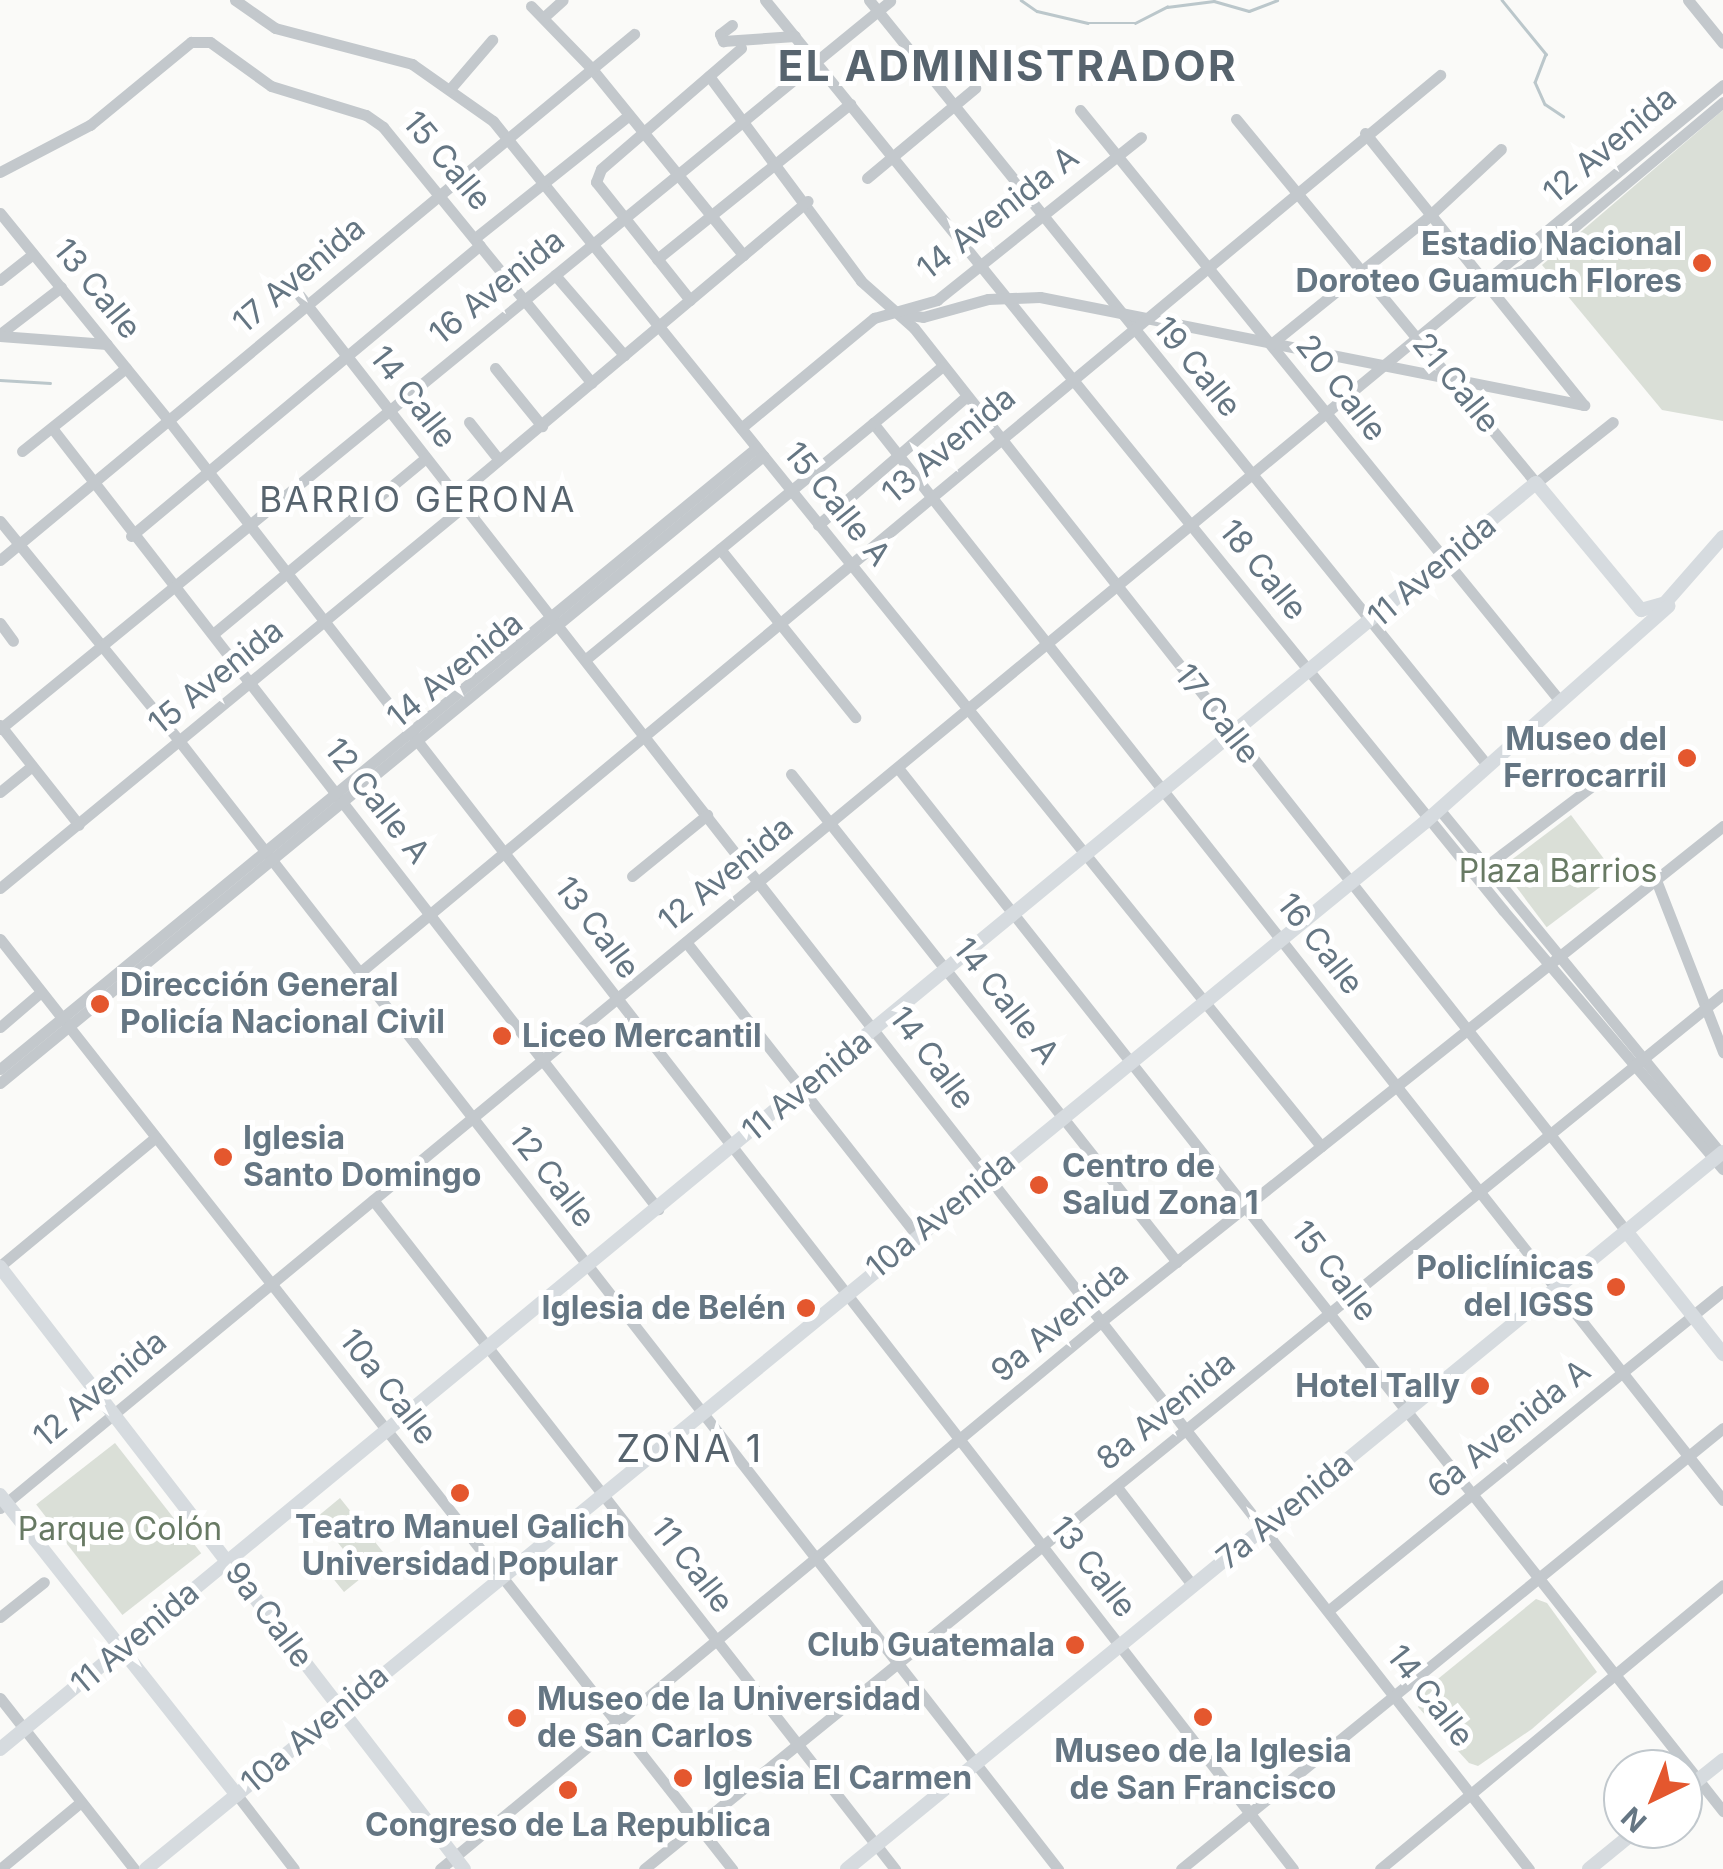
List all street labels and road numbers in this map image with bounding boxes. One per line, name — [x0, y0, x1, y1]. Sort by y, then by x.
street label: 12 Avenida — [1536, 78, 1684, 212]
street label: 15 Calle — [395, 104, 499, 218]
street label: 14 Avenida A — [910, 138, 1086, 288]
street label: 17 Avenida — [225, 209, 373, 341]
street label: 16 Avenida — [422, 221, 572, 353]
street label: 13 Calle — [45, 231, 149, 347]
street label: 19 Calle — [1145, 309, 1249, 425]
street label: 21 Calle — [1404, 325, 1508, 441]
street label: 20 Calle — [1288, 327, 1394, 449]
street label: 14 Calle — [361, 339, 465, 455]
street label: 13 Avenida — [875, 378, 1023, 512]
street label: 15 Calle A — [775, 434, 899, 574]
street label: 11 Avenida — [1360, 506, 1504, 636]
street label: 18 Calle — [1211, 512, 1315, 628]
street label: 14 Avenida — [380, 604, 530, 736]
street label: 15 Avenida — [141, 611, 291, 743]
street label: 17 Calle — [1166, 657, 1268, 771]
street label: 12 Calle A — [316, 731, 438, 871]
street label: 12 Avenida — [651, 808, 801, 940]
street label: 13 Calle — [546, 870, 648, 986]
street label: 16 Calle — [1269, 886, 1371, 1002]
street label: 14 Calle A — [945, 930, 1067, 1072]
street label: 14 Calle — [881, 999, 983, 1117]
street label: 11 Avenida — [735, 1022, 879, 1150]
street label: 12 Calle — [501, 1119, 603, 1235]
street label: 10a Avenida — [859, 1143, 1023, 1287]
street label: 15 Calle — [1283, 1213, 1385, 1329]
street label: 9a Avenida — [984, 1254, 1136, 1390]
street label: 12 Avenida — [26, 1322, 174, 1456]
street label: 10a Calle — [331, 1322, 445, 1452]
street label: 8a Avenida — [1089, 1344, 1243, 1478]
street label: 6a Avenida A — [1420, 1352, 1598, 1506]
street label: 7a Avenida — [1209, 1445, 1361, 1577]
street label: 13 Calle — [1042, 1509, 1144, 1625]
street label: 11 Calle — [643, 1510, 741, 1620]
street label: 9a Calle — [217, 1555, 321, 1675]
street label: 11 Avenida — [63, 1573, 207, 1703]
street label: 14 Calle — [1378, 1638, 1482, 1754]
street label: 10a Avenida — [234, 1656, 396, 1802]

